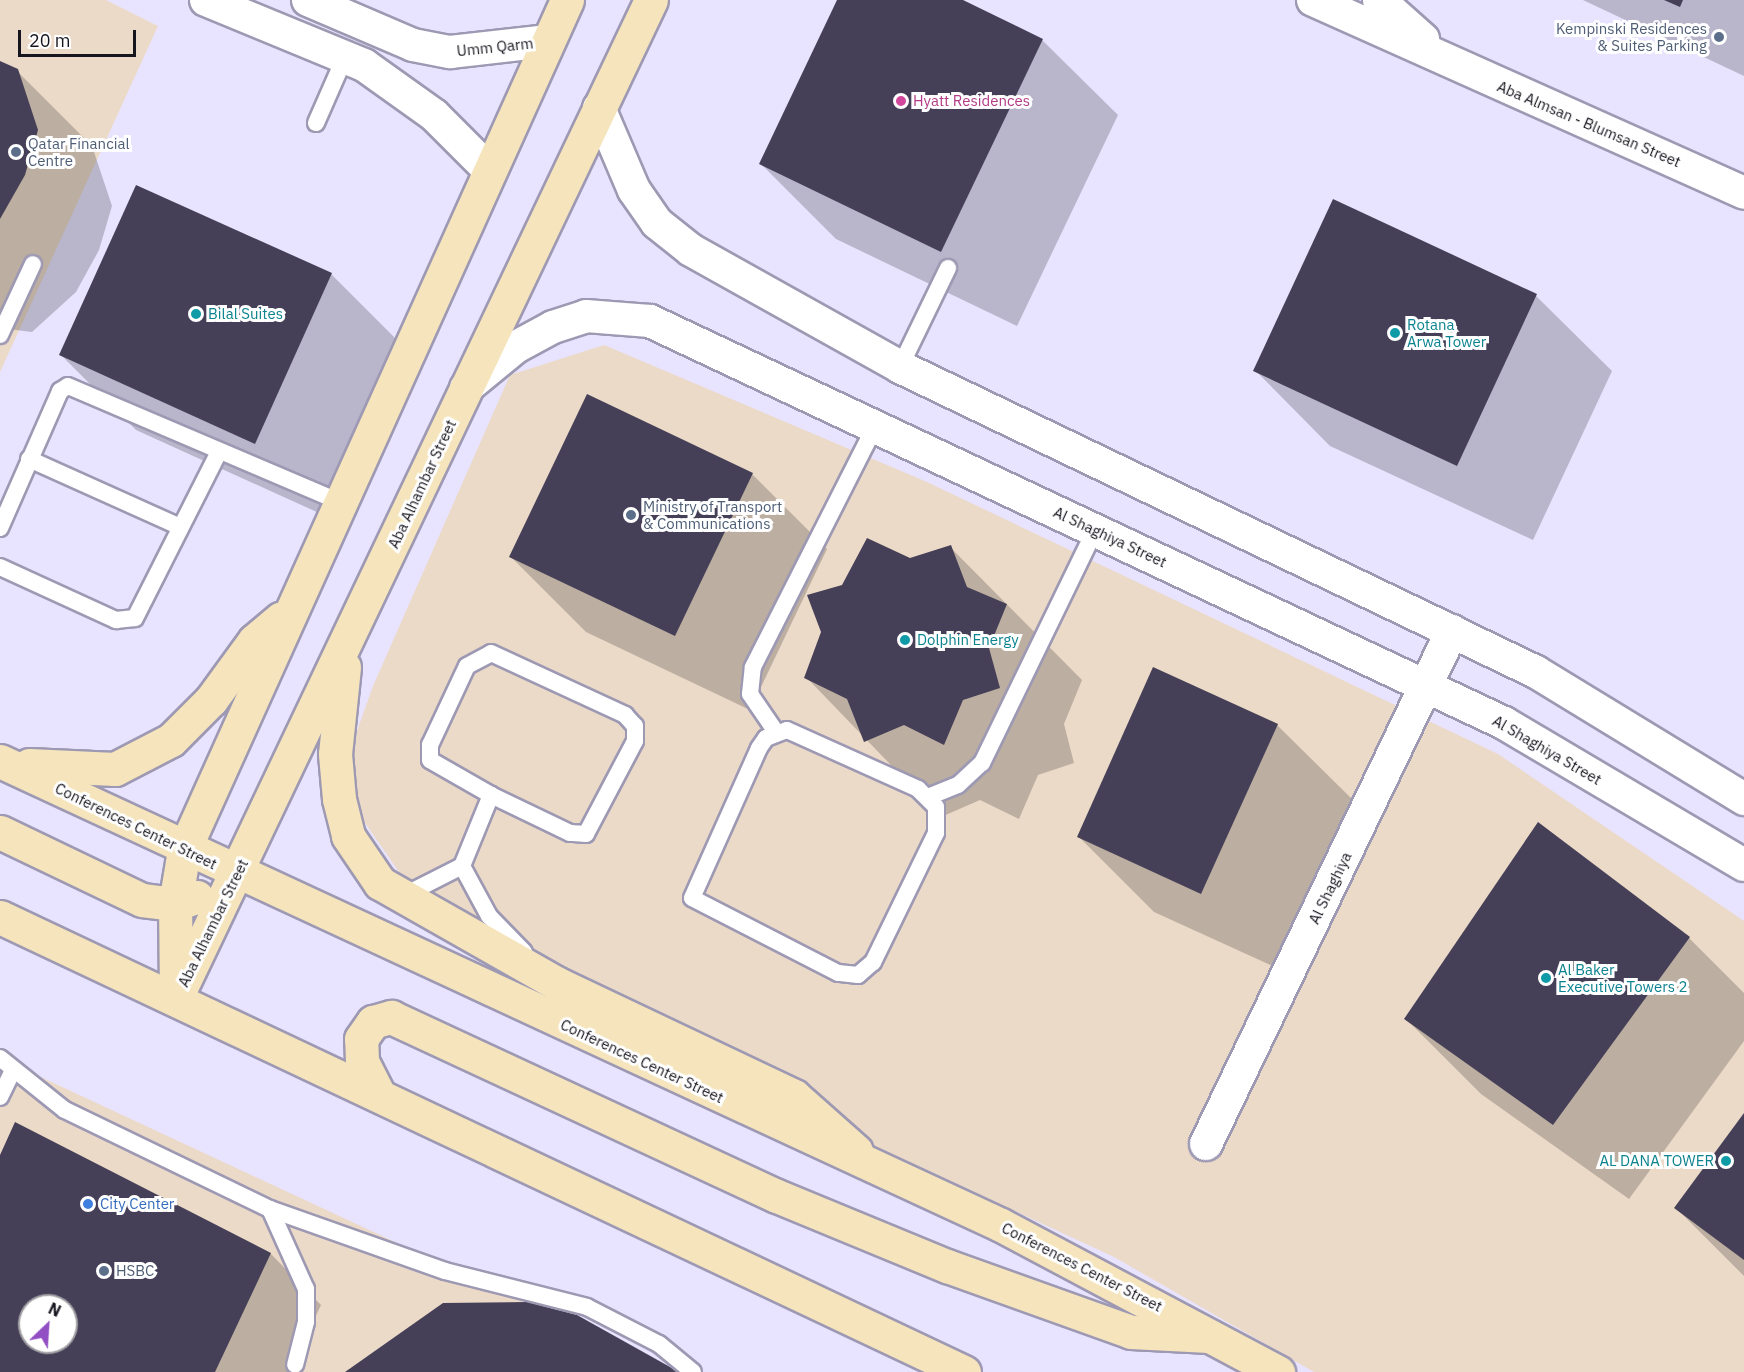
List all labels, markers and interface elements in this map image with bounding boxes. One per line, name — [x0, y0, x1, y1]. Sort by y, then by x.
scale bar — [21, 18, 140, 56]
place label: Kempinski Residences & Suites Parking — [1556, 19, 1707, 54]
text: 20 m — [29, 29, 71, 52]
marker: Kempinski Residences & Suites Parking — [1712, 30, 1726, 44]
street label: Umm Qarm — [456, 34, 534, 60]
street label: Aba Almsan - Blumsan Street — [1495, 77, 1683, 171]
place label: Hyatt Residences — [913, 92, 1030, 110]
marker: Hyatt Residences — [894, 94, 908, 108]
place label: Qatar Financial Centre — [28, 134, 130, 169]
marker: Qatar Financial Centre — [9, 145, 23, 159]
place label: Bilal Suites — [208, 305, 283, 323]
marker: Bilal Suites — [189, 307, 203, 321]
place label: Rotana Arwa Tower — [1407, 315, 1486, 350]
marker: Rotana Arwa Tower — [1388, 326, 1402, 340]
street label: Aba Alhambar Street — [384, 417, 460, 551]
place label: Ministry of Transport & Communications — [643, 497, 782, 532]
street label: Al Shaghiya Street — [1051, 503, 1169, 571]
marker: Ministry of Transport & Communications — [624, 508, 638, 522]
place label: Dolphin Energy — [917, 631, 1019, 649]
marker: Dolphin Energy — [898, 633, 912, 647]
street label: Al Shaghiya Street — [1489, 712, 1605, 788]
street label: Conferences Center Street — [52, 779, 220, 873]
street label: Al Shaghiya — [1305, 849, 1355, 927]
street label: Aba Alhambar Street — [174, 856, 252, 990]
place label: Al Baker Executive Towers 2 — [1558, 960, 1687, 995]
marker: Al Baker Executive Towers 2 — [1539, 971, 1553, 985]
street label: Conferences Center Street — [558, 1015, 726, 1107]
place label: AL DANA TOWER — [1599, 1152, 1714, 1170]
marker: AL DANA TOWER — [1719, 1154, 1733, 1168]
place label: City Center — [100, 1195, 174, 1213]
marker: City Center — [81, 1197, 95, 1211]
street label: Conferences Center Street — [999, 1219, 1165, 1315]
place label: HSBC — [116, 1262, 154, 1280]
marker: HSBC — [97, 1264, 111, 1278]
north arrow — [18, 1294, 78, 1354]
text: N — [45, 1298, 64, 1321]

